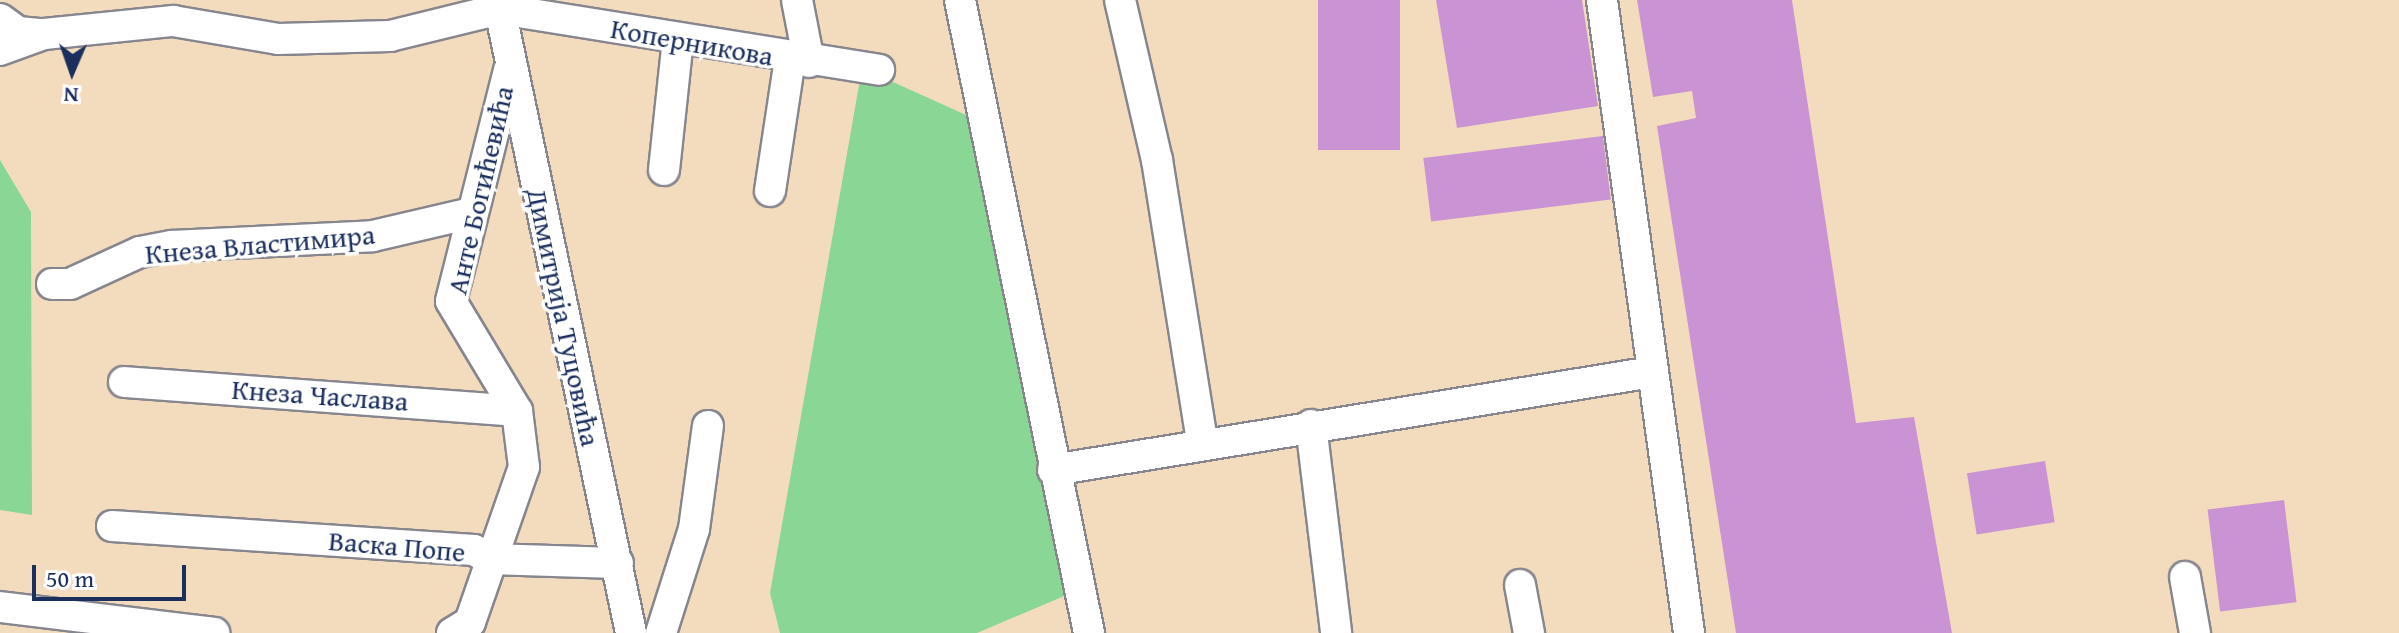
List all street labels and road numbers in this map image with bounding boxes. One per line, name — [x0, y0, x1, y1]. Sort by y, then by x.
street label: Коперникова — [608, 11, 776, 73]
street label: Анте Богићевића — [440, 82, 520, 298]
street label: Димитрија Туцовића — [520, 185, 608, 449]
street label: Кнеза Властимира — [144, 217, 376, 271]
street label: Кнеза Часлава — [231, 372, 409, 418]
street label: Васка Попе — [327, 523, 467, 569]

